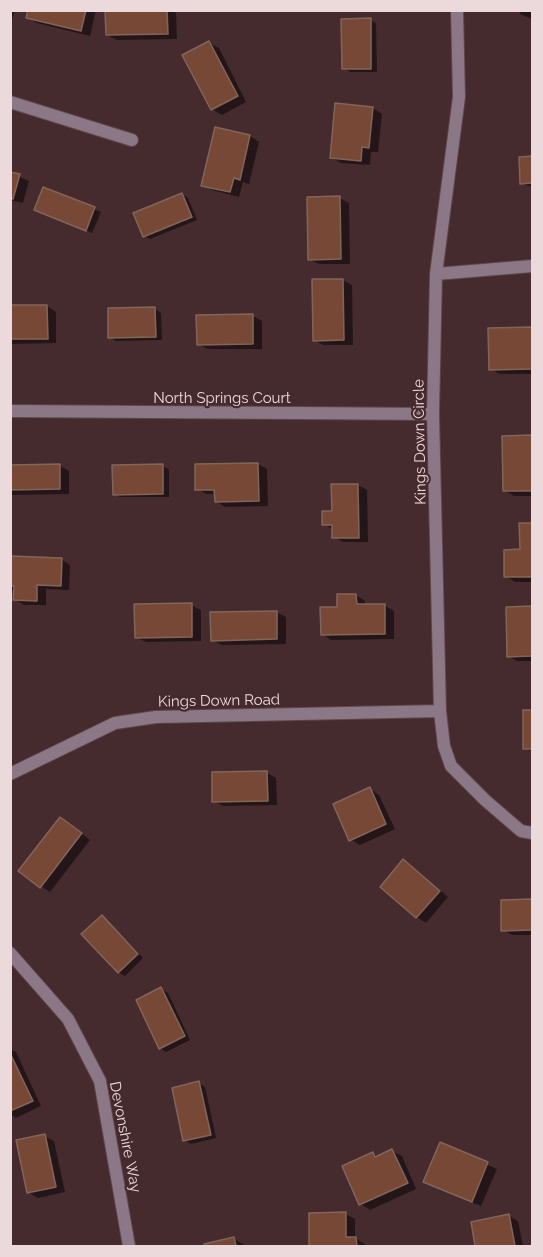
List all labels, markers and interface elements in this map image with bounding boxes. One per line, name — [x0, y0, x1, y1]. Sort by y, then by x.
street label: Kings Down Circle — [410, 379, 430, 505]
street label: North Springs Court — [153, 389, 291, 407]
street label: Kings Down Road — [158, 691, 280, 711]
street label: Devonshire Way — [105, 1080, 145, 1194]

